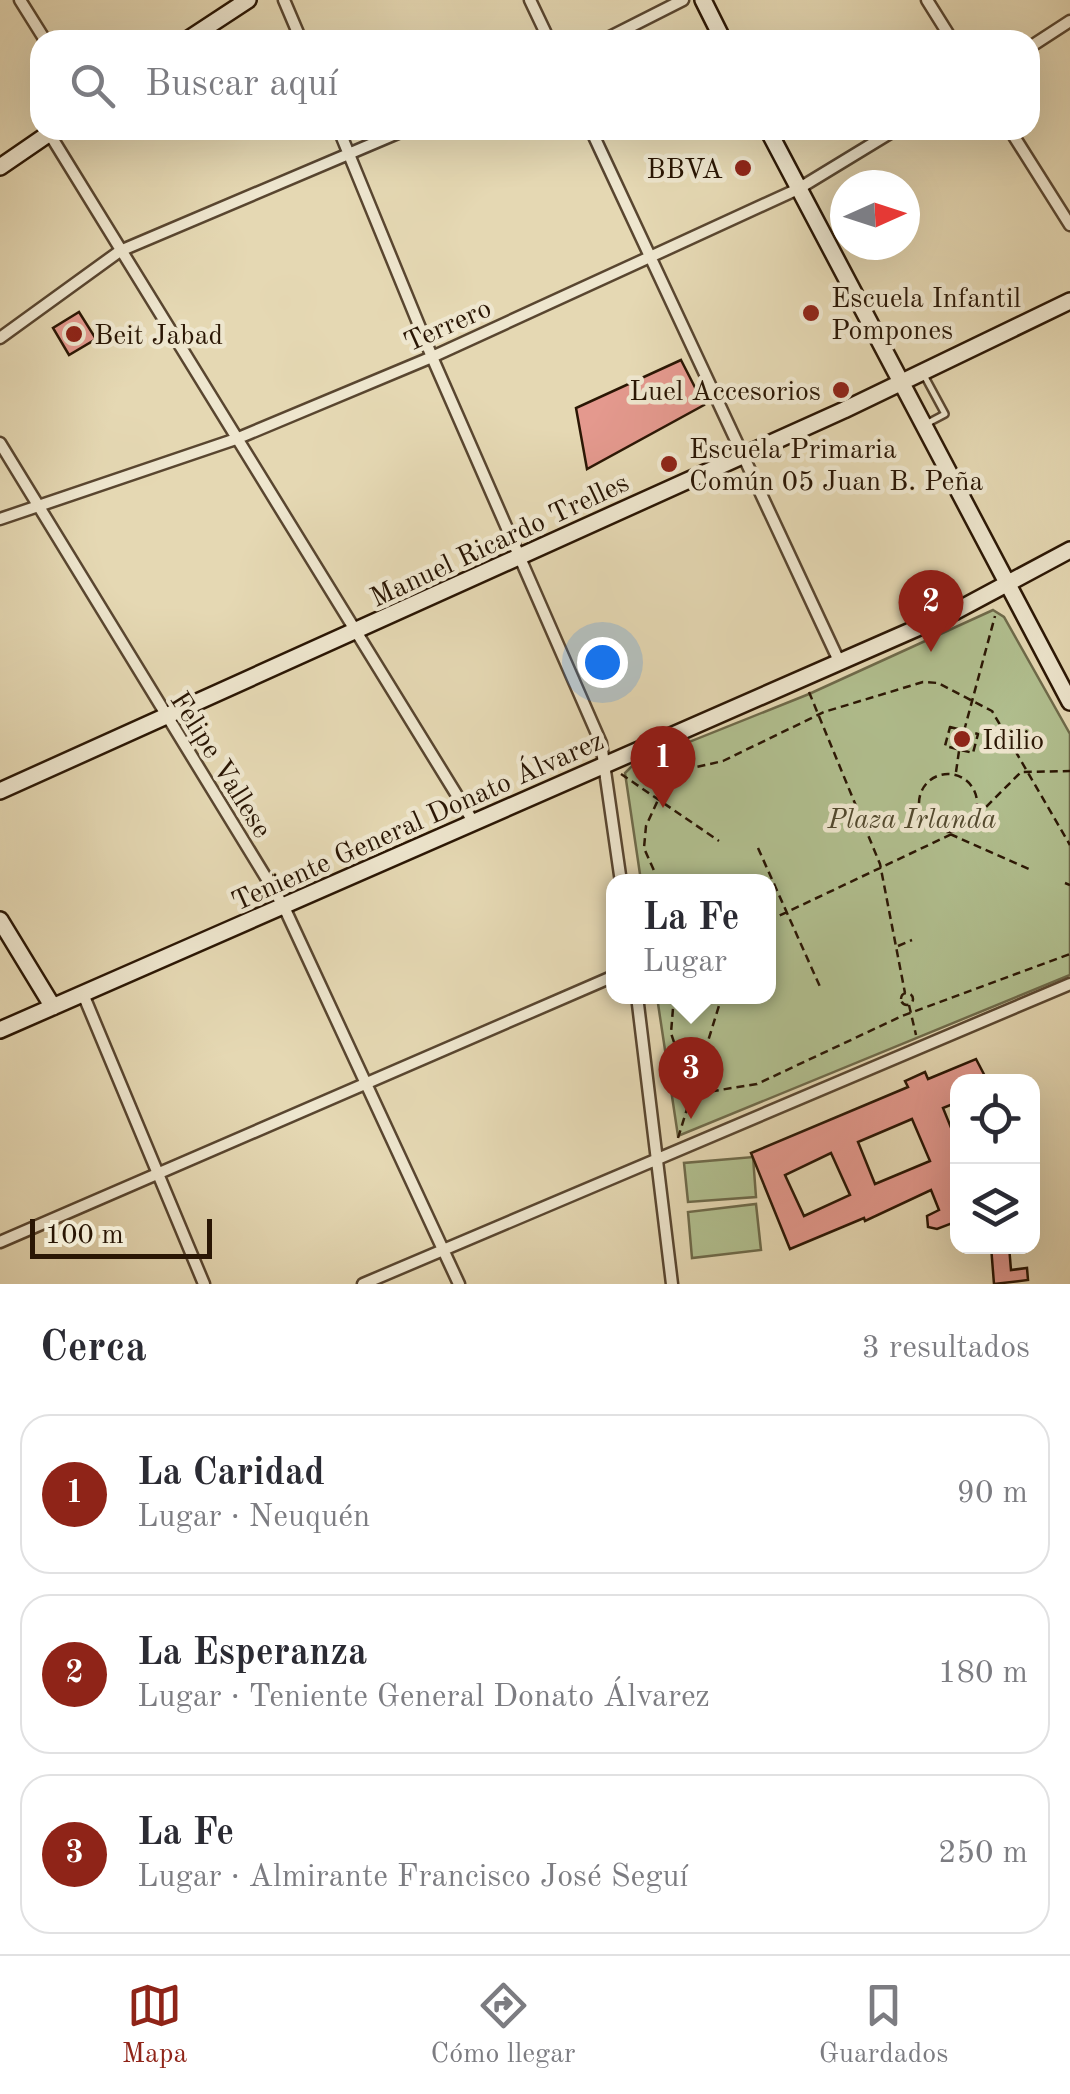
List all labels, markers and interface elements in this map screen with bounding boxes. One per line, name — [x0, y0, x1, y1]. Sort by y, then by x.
search box — [30, 30, 1040, 140]
icon: search — [65, 58, 120, 113]
text: Buscar aquí — [145, 66, 338, 104]
place label: BBVA — [646, 157, 723, 185]
marker: BBVA — [732, 157, 754, 179]
north arrow — [830, 170, 920, 260]
place label: Escuela Infantil Pompones — [831, 286, 1021, 346]
street label: Terrero — [400, 295, 496, 358]
marker: Escuela Infantil Pompones — [800, 302, 822, 324]
marker: Beit Jabad — [63, 323, 85, 345]
place label: Beit Jabad — [94, 323, 223, 351]
place label: Luel Accesorios — [629, 379, 821, 407]
marker: Luel Accesorios — [830, 379, 852, 401]
place label: Escuela Primaria Común 05 Juan B. Peña — [689, 437, 984, 497]
marker: Escuela Primaria Común 05 Juan B. Peña — [658, 453, 680, 475]
street label: Manuel Ricardo Trelles — [367, 470, 634, 614]
pin: 2 — [898, 570, 964, 652]
your location — [577, 637, 628, 688]
street label: Felipe Vallese — [163, 688, 275, 844]
street label: Teniente General Donato Álvarez — [226, 723, 608, 918]
pin: 1 — [630, 726, 696, 808]
marker: Idilio — [951, 728, 973, 750]
place label: Idilio — [982, 728, 1044, 756]
park label: Plaza Irlanda — [827, 807, 996, 835]
popup — [606, 874, 776, 1004]
text: La Fe — [642, 900, 740, 938]
text: Lugar — [642, 947, 727, 979]
pin: 3 — [658, 1036, 724, 1119]
map controls — [950, 1074, 1040, 1254]
button: locate — [950, 1074, 1040, 1164]
button: layers — [950, 1164, 1040, 1254]
scale bar — [30, 1214, 212, 1258]
text: 100 m — [45, 1222, 124, 1250]
text: Cerca — [40, 1328, 147, 1370]
text: 3 resultados — [862, 1333, 1030, 1365]
text: La Caridad — [137, 1455, 325, 1493]
text: 1 — [65, 1478, 84, 1510]
text: 90 m — [957, 1478, 1028, 1510]
text: Lugar · Neuquén — [137, 1502, 370, 1534]
text: La Esperanza — [137, 1635, 367, 1673]
text: 2 — [65, 1658, 84, 1690]
text: 180 m — [938, 1658, 1028, 1690]
text: Lugar · Teniente General Donato Álvarez — [137, 1682, 710, 1714]
text: La Fe — [137, 1815, 234, 1853]
text: 3 — [65, 1838, 84, 1870]
text: 250 m — [938, 1838, 1028, 1870]
text: Lugar · Almirante Francisco José Seguí — [137, 1862, 688, 1894]
tab: Mapa — [122, 1978, 187, 2073]
tab: Cómo llegar — [431, 1978, 576, 2073]
tab: Guardados — [819, 1978, 948, 2073]

